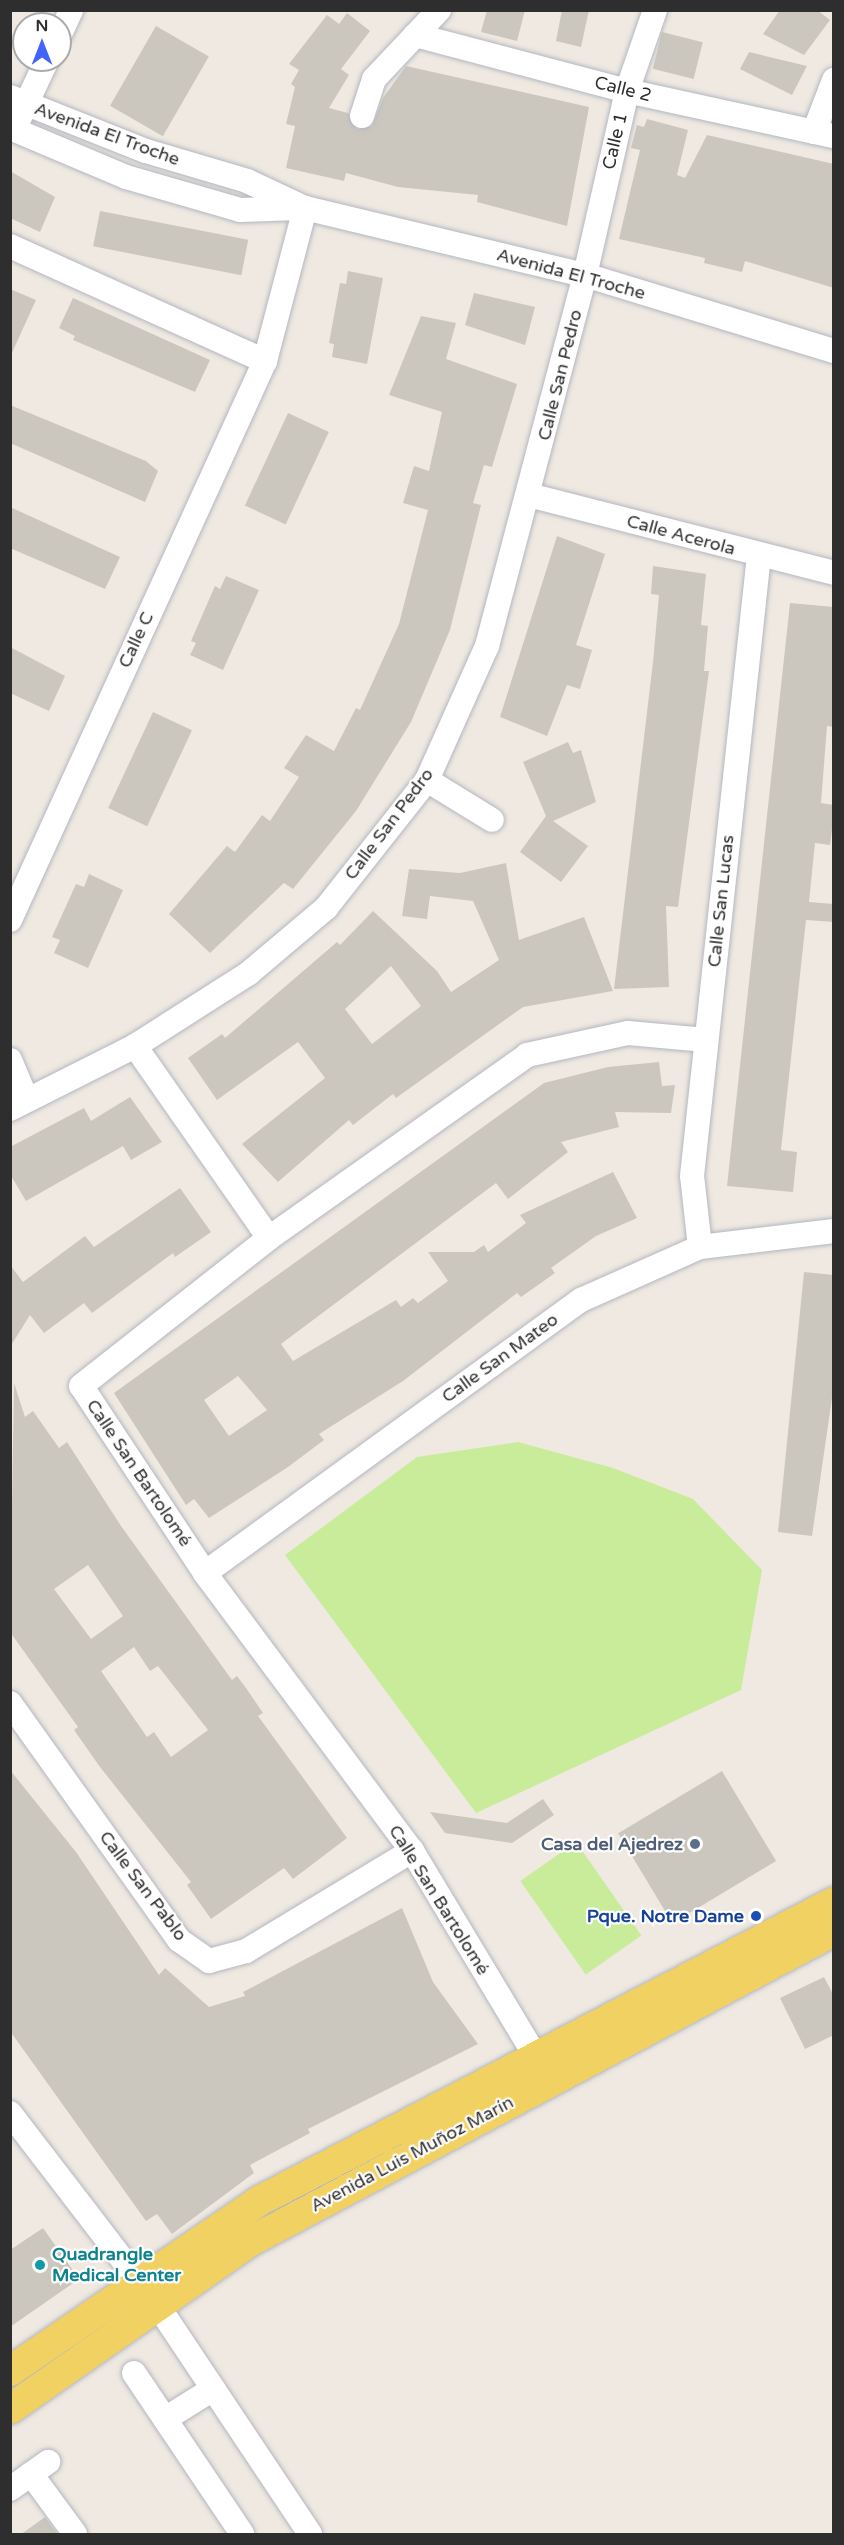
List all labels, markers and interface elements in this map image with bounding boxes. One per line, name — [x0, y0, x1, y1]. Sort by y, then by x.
north arrow — [12, 12, 72, 72]
text: N — [36, 16, 48, 36]
street label: Calle 2 — [592, 72, 654, 106]
street label: Avenida El Troche — [32, 98, 182, 170]
street label: Calle 1 — [598, 110, 632, 172]
street label: Avenida El Troche — [494, 244, 648, 304]
street label: Calle San Pedro — [533, 307, 587, 443]
street label: Calle Acerola — [624, 510, 738, 560]
street label: Calle C — [114, 609, 158, 671]
street label: Calle San Pedro — [340, 764, 438, 884]
street label: Calle San Lucas — [703, 834, 739, 968]
street label: Calle San Mateo — [438, 1309, 562, 1407]
street label: Calle San Bartolomé — [82, 1395, 196, 1551]
street label: Calle San Bartolomé — [384, 1821, 494, 1979]
street label: Calle San Pablo — [95, 1827, 191, 1945]
place label: Casa del Ajedrez — [541, 1833, 683, 1855]
marker: Casa del Ajedrez — [688, 1837, 702, 1851]
place label: Pque. Notre Dame — [587, 1905, 744, 1927]
marker: Pque. Notre Dame — [749, 1909, 763, 1923]
street label: Avenida Luis Muñoz Marín — [307, 2091, 517, 2217]
place label: Quadrangle Medical Center — [52, 2244, 181, 2286]
marker: Quadrangle Medical Center — [33, 2258, 47, 2272]

